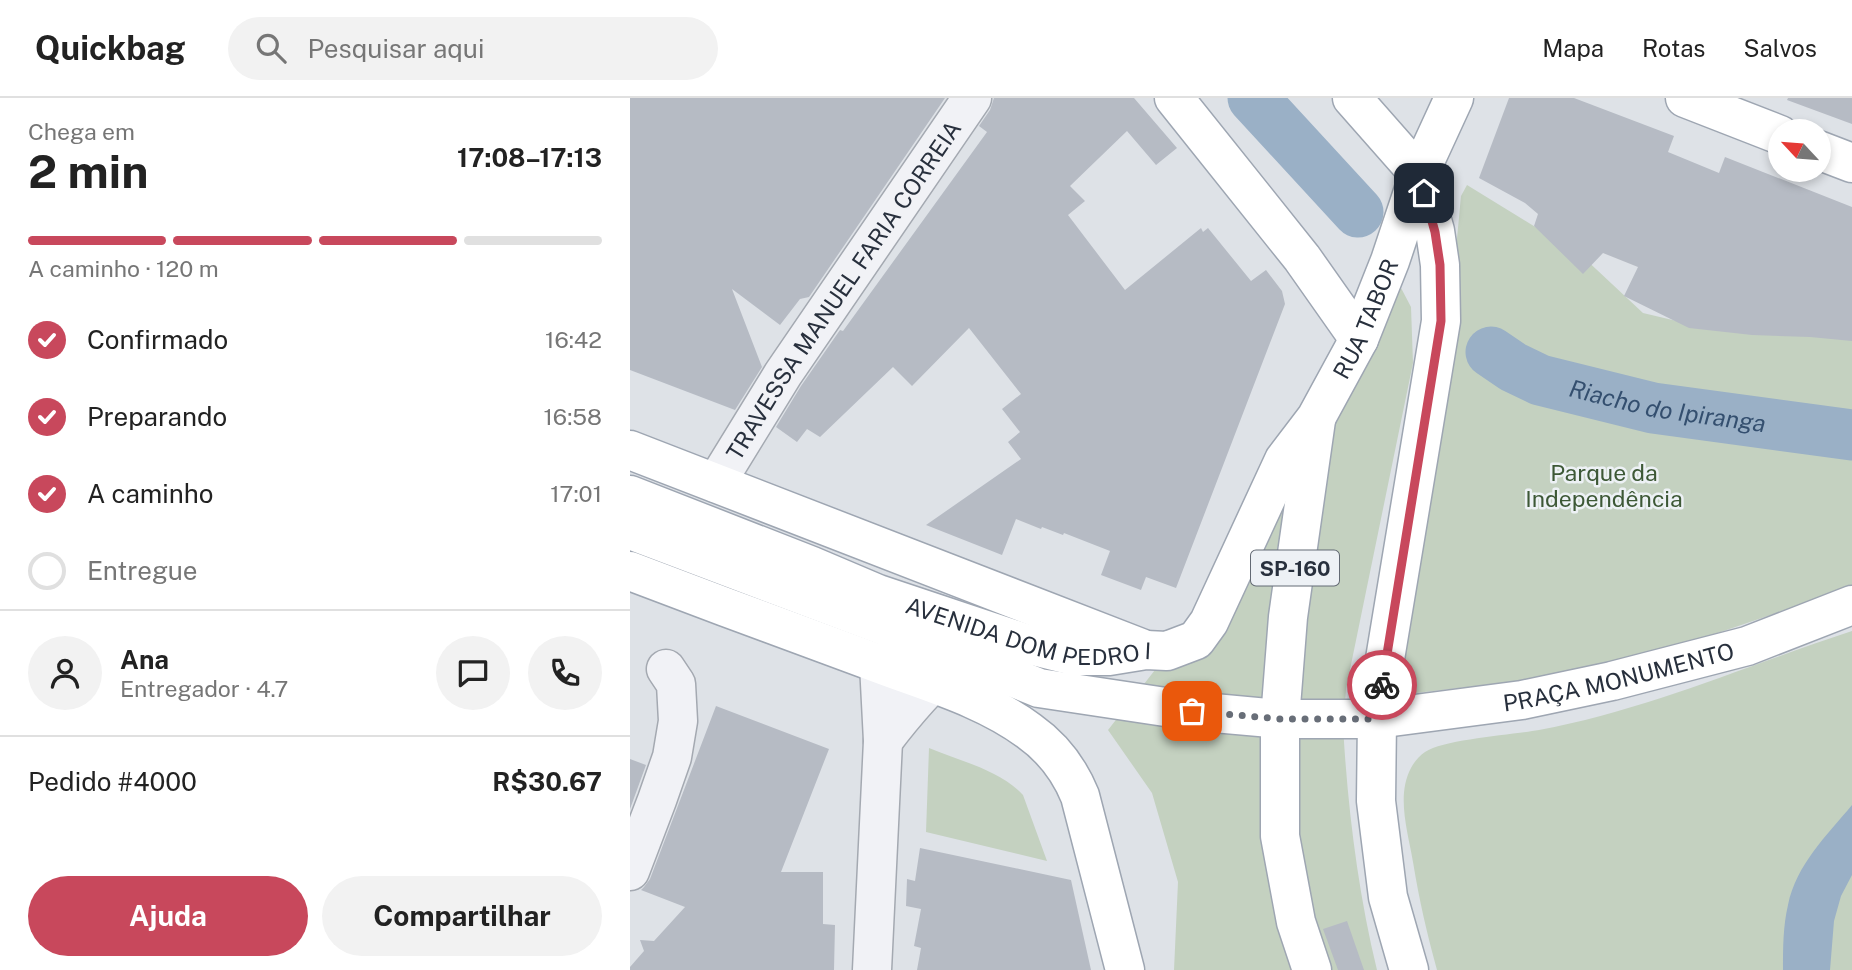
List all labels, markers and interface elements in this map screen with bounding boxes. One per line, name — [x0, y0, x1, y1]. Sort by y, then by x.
search box — [228, 17, 718, 80]
text: Quickbag — [35, 29, 186, 67]
icon: search — [252, 29, 290, 67]
text: Pesquisar aqui — [308, 33, 484, 64]
text: Mapa — [1542, 34, 1604, 62]
text: Rotas — [1642, 34, 1705, 62]
text: Salvos — [1743, 34, 1817, 62]
street label: TRAVESSA MANUEL FARIA CORREIA — [720, 115, 966, 465]
text: Chega em — [28, 118, 135, 145]
north arrow — [1768, 119, 1830, 182]
map controls — [1768, 119, 1831, 182]
text: 17:08–17:13 — [457, 142, 602, 173]
text: 2 min — [28, 144, 148, 198]
pin — [1394, 163, 1454, 223]
icon: home — [1405, 174, 1443, 212]
text: A caminho · 120 m — [28, 255, 219, 282]
street label: RUA TABOR — [1327, 255, 1403, 383]
icon: check — [28, 321, 66, 359]
text: Confirmado — [87, 324, 228, 355]
text: 16:42 — [545, 326, 602, 353]
water label: Riacho do Ipiranga — [1566, 374, 1768, 437]
icon: check — [28, 398, 66, 436]
text: Preparando — [87, 401, 227, 432]
text: 16:58 — [544, 403, 602, 430]
park label: Parque da Independência — [1525, 459, 1683, 512]
icon: check — [28, 475, 66, 513]
text: A caminho — [87, 478, 214, 509]
text: 17:01 — [550, 480, 602, 507]
road number: SP-160 — [1251, 550, 1339, 586]
text: Entregue — [87, 555, 198, 586]
street label: AVENIDA DOM PEDRO I — [903, 591, 1152, 670]
button: person — [28, 636, 102, 710]
button: chat — [436, 636, 510, 710]
button: phone — [528, 636, 602, 710]
street label: PRAÇA MONUMENTO — [1501, 636, 1737, 716]
text: Ana — [120, 644, 169, 675]
courier — [1347, 650, 1417, 720]
icon: bike — [1363, 666, 1401, 704]
text: Entregador · 4.7 — [120, 675, 288, 702]
pin — [1162, 681, 1222, 741]
icon: bag — [1173, 692, 1211, 730]
text: Pedido #4000 — [28, 766, 197, 797]
text: R$30.67 — [492, 766, 602, 797]
button: Ajuda — [28, 876, 308, 956]
button: Compartilhar — [322, 876, 602, 956]

